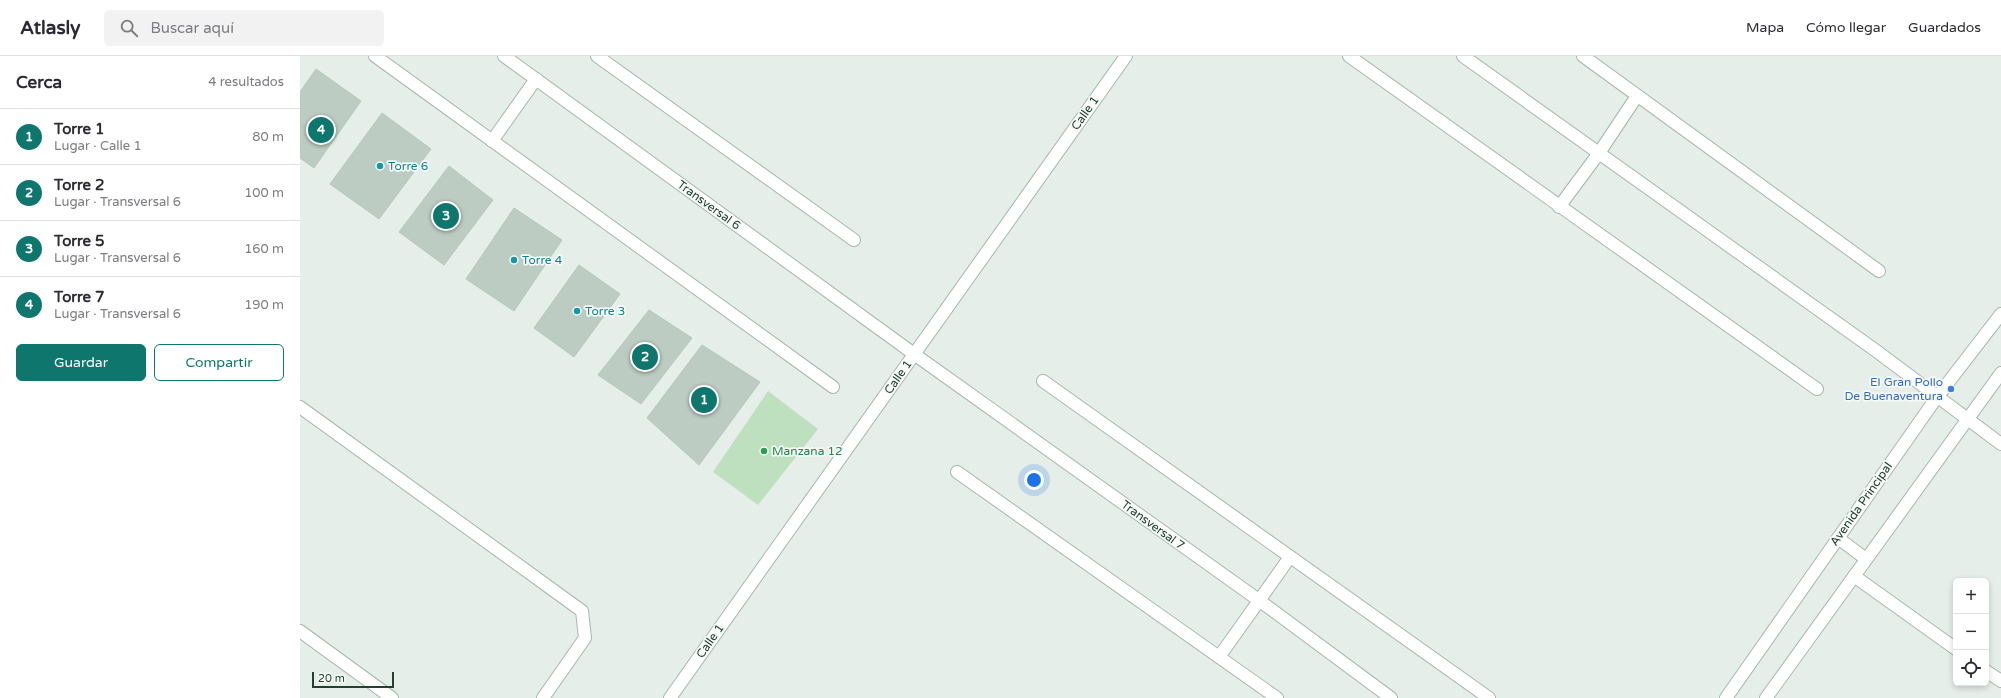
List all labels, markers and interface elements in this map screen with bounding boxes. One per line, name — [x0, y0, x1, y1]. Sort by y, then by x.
search box — [104, 10, 384, 46]
text: Atlasly — [20, 17, 80, 39]
icon: search — [118, 17, 140, 39]
text: Buscar aquí — [150, 19, 234, 37]
text: Mapa — [1746, 19, 1784, 36]
text: Cómo llegar — [1806, 19, 1886, 36]
text: Guardados — [1908, 19, 1981, 36]
text: Cerca — [16, 72, 62, 93]
text: 4 resultados — [208, 74, 284, 90]
street label: Calle 1 — [1068, 93, 1102, 133]
pin: 4 — [308, 115, 334, 145]
text: Torre 1 — [54, 120, 104, 138]
text: 1 — [25, 129, 33, 145]
text: 80 m — [252, 129, 284, 145]
text: Lugar · Calle 1 — [54, 138, 142, 154]
place label: Torre 6 — [388, 159, 428, 173]
marker: Torre 6 — [375, 161, 385, 171]
text: Torre 2 — [54, 176, 104, 194]
street label: Transversal 6 — [675, 177, 743, 233]
text: 2 — [25, 185, 33, 201]
text: 100 m — [244, 185, 284, 201]
text: Lugar · Transversal 6 — [54, 194, 181, 210]
pin: 3 — [433, 201, 459, 231]
text: Torre 5 — [54, 232, 104, 250]
text: 3 — [25, 241, 33, 257]
text: 160 m — [244, 241, 284, 257]
text: Lugar · Transversal 6 — [54, 250, 181, 266]
place label: Torre 4 — [522, 253, 563, 267]
marker: Torre 4 — [509, 255, 519, 265]
text: Torre 7 — [54, 288, 104, 306]
text: 4 — [25, 297, 33, 313]
text: 190 m — [244, 297, 284, 313]
place label: Torre 3 — [585, 304, 625, 318]
text: Lugar · Transversal 6 — [54, 306, 181, 322]
marker: Torre 3 — [572, 306, 582, 316]
pin: 2 — [632, 342, 658, 372]
button: Guardar — [16, 344, 146, 381]
button: Compartir — [154, 344, 284, 381]
street label: Calle 1 — [881, 357, 915, 397]
place label: El Gran Pollo De Buenaventura — [1845, 375, 1943, 403]
marker: El Gran Pollo De Buenaventura — [1946, 384, 1956, 394]
pin: 1 — [691, 385, 717, 415]
place label: Manzana 12 — [772, 444, 843, 458]
marker: Manzana 12 — [759, 446, 769, 456]
street label: Avenida Principal — [1827, 459, 1895, 549]
your location — [1024, 470, 1044, 490]
street label: Transversal 7 — [1119, 497, 1187, 553]
map controls — [1953, 578, 1989, 686]
button: + — [1953, 578, 1989, 614]
button: − — [1953, 614, 1989, 650]
street label: Calle 1 — [693, 621, 727, 661]
button: locate — [1953, 650, 1989, 686]
scale bar — [312, 670, 394, 689]
text: 20 m — [318, 672, 345, 685]

